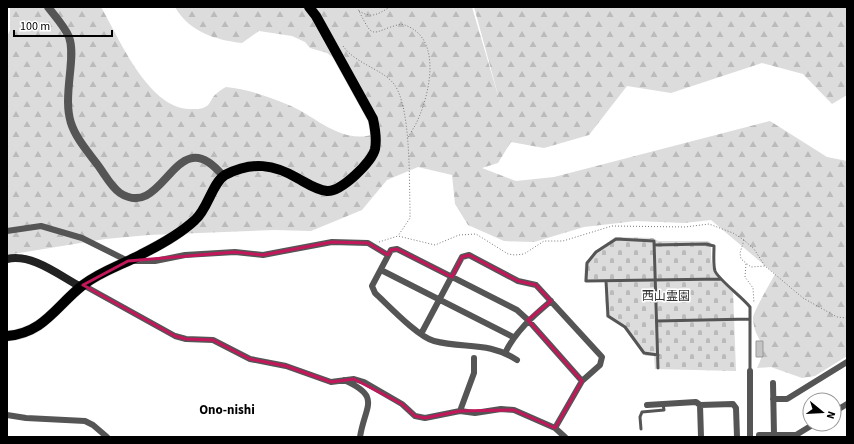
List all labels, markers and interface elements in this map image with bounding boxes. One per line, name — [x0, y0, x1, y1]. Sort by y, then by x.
scale bar — [14, 12, 112, 38]
text: 100 m — [20, 18, 50, 35]
park label: 西山霊園 — [642, 288, 690, 305]
north arrow — [802, 392, 842, 432]
district label: Ono-nishi — [199, 401, 255, 419]
text: N — [823, 409, 839, 421]

